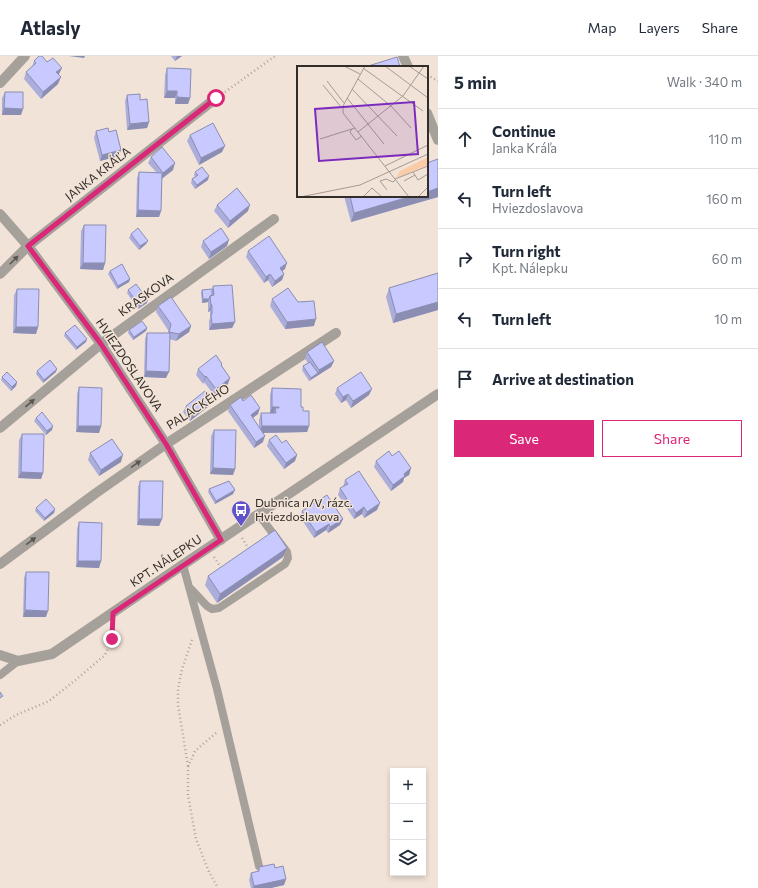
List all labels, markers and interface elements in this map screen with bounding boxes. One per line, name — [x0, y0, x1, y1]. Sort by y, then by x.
text: Atlasly — [20, 16, 81, 39]
text: Map — [588, 19, 616, 36]
text: Layers — [638, 19, 680, 36]
text: Share — [702, 19, 738, 36]
inset map — [297, 66, 428, 197]
text: 5 min — [454, 72, 497, 93]
text: Walk · 340 m — [667, 74, 742, 90]
route start — [207, 89, 225, 107]
text: Continue — [492, 122, 556, 140]
icon: ahead — [454, 128, 476, 150]
text: 110 m — [709, 131, 742, 147]
text: Janka Kráľa — [492, 140, 557, 156]
street label: JANKA KRÁĽA — [62, 143, 133, 204]
text: Turn left — [492, 182, 551, 200]
icon: left — [454, 188, 476, 210]
text: 160 m — [706, 191, 742, 207]
text: Hviezdoslavova — [492, 200, 583, 216]
text: Turn right — [492, 242, 561, 260]
icon: right — [454, 248, 476, 270]
text: 60 m — [712, 251, 742, 267]
one-way arrow — [9, 255, 19, 265]
text: Kpt. Nálepku — [492, 260, 568, 276]
street label: KRASKOVA — [115, 270, 176, 319]
icon: left — [454, 308, 476, 330]
text: Turn left — [492, 310, 551, 328]
text: 10 m — [714, 311, 742, 327]
street label: HVIEZDOSLAVOVA — [94, 315, 166, 413]
icon: arrive — [454, 368, 476, 390]
text: Arrive at destination — [492, 370, 634, 388]
street label: PALACKÉHO — [163, 381, 232, 432]
one-way arrow — [25, 399, 35, 407]
button: Save — [454, 420, 594, 457]
button: Share — [602, 420, 742, 457]
one-way arrow — [131, 460, 142, 468]
place label: Dubnica n/V, rázc. Hviezdoslavova — [255, 495, 353, 523]
bus stop icon: Dubnica n/V, rázc. Hviezdoslavova — [230, 499, 252, 527]
street label: KPT. NÁLEPKU — [127, 531, 204, 589]
one-way arrow — [26, 537, 37, 545]
route end — [103, 630, 121, 648]
map controls — [390, 768, 426, 876]
button: + — [390, 768, 426, 804]
button: − — [390, 804, 426, 840]
button: layers — [390, 840, 426, 876]

